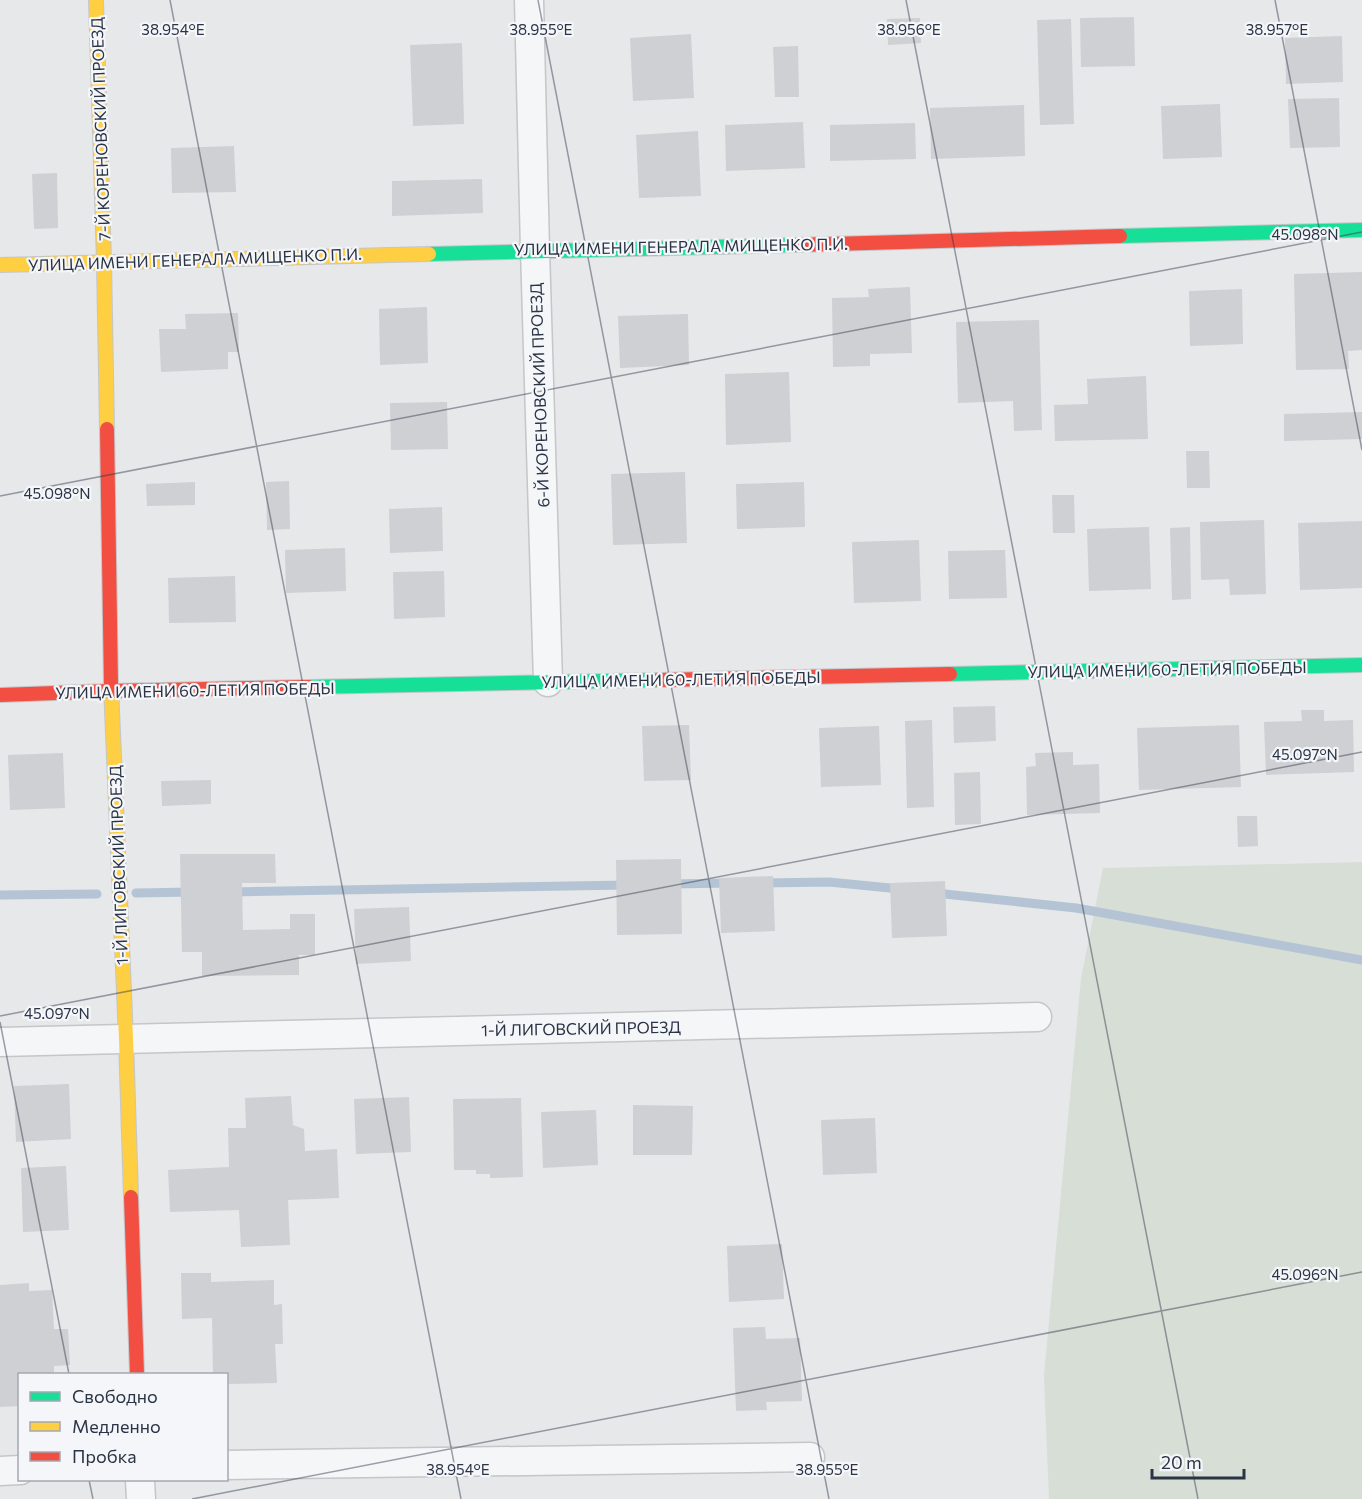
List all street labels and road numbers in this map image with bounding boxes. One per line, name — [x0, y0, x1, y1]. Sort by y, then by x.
street label: 7-Й КОРЕНОВСКИЙ ПРОЕЗД — [87, 16, 113, 241]
street label: УЛИЦА ИМЕНИ ГЕНЕРАЛА МИЩЕНКО П.И. — [514, 234, 848, 258]
street label: УЛИЦА ИМЕНИ ГЕНЕРАЛА МИЩЕНКО П.И. — [28, 244, 362, 274]
street label: 6-Й КОРЕНОВСКИЙ ПРОЕЗД — [526, 282, 552, 508]
street label: УЛИЦА ИМЕНИ 60-ЛЕТИЯ ПОБЕДЫ — [1027, 657, 1307, 681]
street label: УЛИЦА ИМЕНИ 60-ЛЕТИЯ ПОБЕДЫ — [541, 667, 821, 691]
street label: УЛИЦА ИМЕНИ 60-ЛЕТИЯ ПОБЕДЫ — [55, 678, 335, 702]
street label: 1-Й ЛИГОВСКИЙ ПРОЕЗД — [105, 764, 131, 965]
street label: 1-Й ЛИГОВСКИЙ ПРОЕЗД — [481, 1017, 682, 1039]

